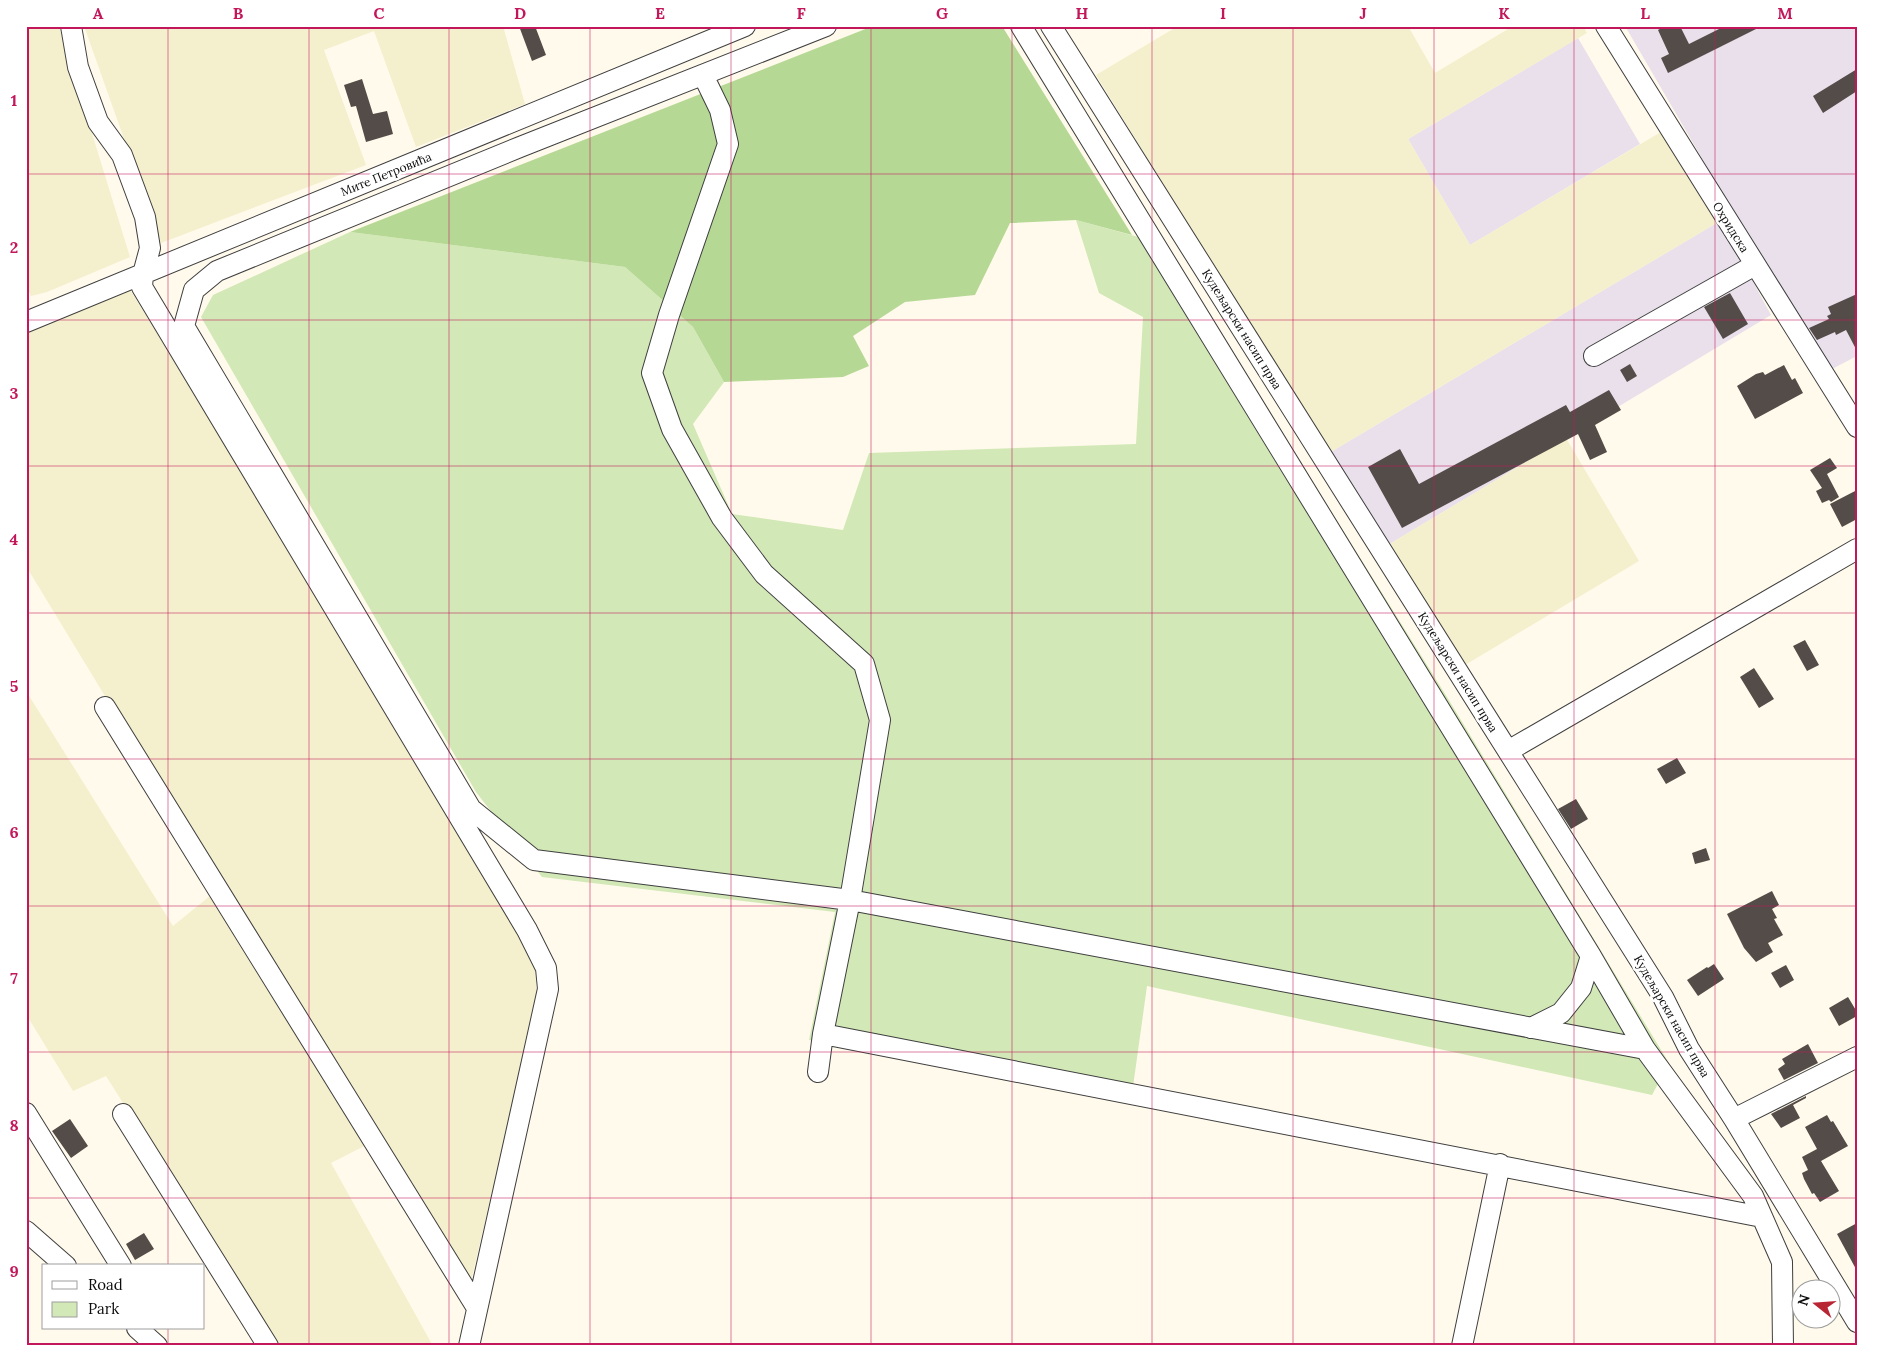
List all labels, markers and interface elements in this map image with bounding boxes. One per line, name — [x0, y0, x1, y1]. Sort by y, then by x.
text: A — [93, 3, 104, 23]
text: B — [233, 3, 244, 23]
text: C — [373, 3, 385, 23]
text: D — [514, 3, 526, 23]
text: E — [655, 3, 665, 23]
text: F — [796, 3, 806, 23]
text: G — [936, 3, 948, 23]
text: H — [1076, 3, 1089, 23]
text: I — [1220, 3, 1226, 23]
text: J — [1359, 3, 1367, 23]
text: K — [1498, 3, 1510, 23]
text: L — [1640, 3, 1650, 23]
text: M — [1777, 3, 1793, 23]
text: 1 — [11, 90, 17, 110]
street label: Мите Петровића — [338, 149, 434, 199]
street label: Охридска — [1710, 199, 1752, 255]
text: 2 — [10, 237, 18, 257]
street label: Кудељарски насип прва — [1199, 266, 1285, 392]
text: 3 — [10, 383, 19, 403]
text: 4 — [10, 529, 19, 549]
street label: Кудељарски насип прва — [1415, 609, 1501, 735]
text: 5 — [10, 676, 19, 696]
text: 6 — [9, 822, 19, 842]
street label: Кудељарски насип прва — [1631, 952, 1713, 1080]
text: 7 — [10, 968, 18, 988]
text: 8 — [9, 1115, 19, 1135]
text: 9 — [9, 1261, 19, 1281]
legend — [42, 1264, 205, 1330]
text: Road — [88, 1275, 123, 1294]
north arrow — [1790, 1280, 1840, 1330]
text: N — [1793, 1292, 1814, 1308]
text: Park — [88, 1299, 119, 1318]

